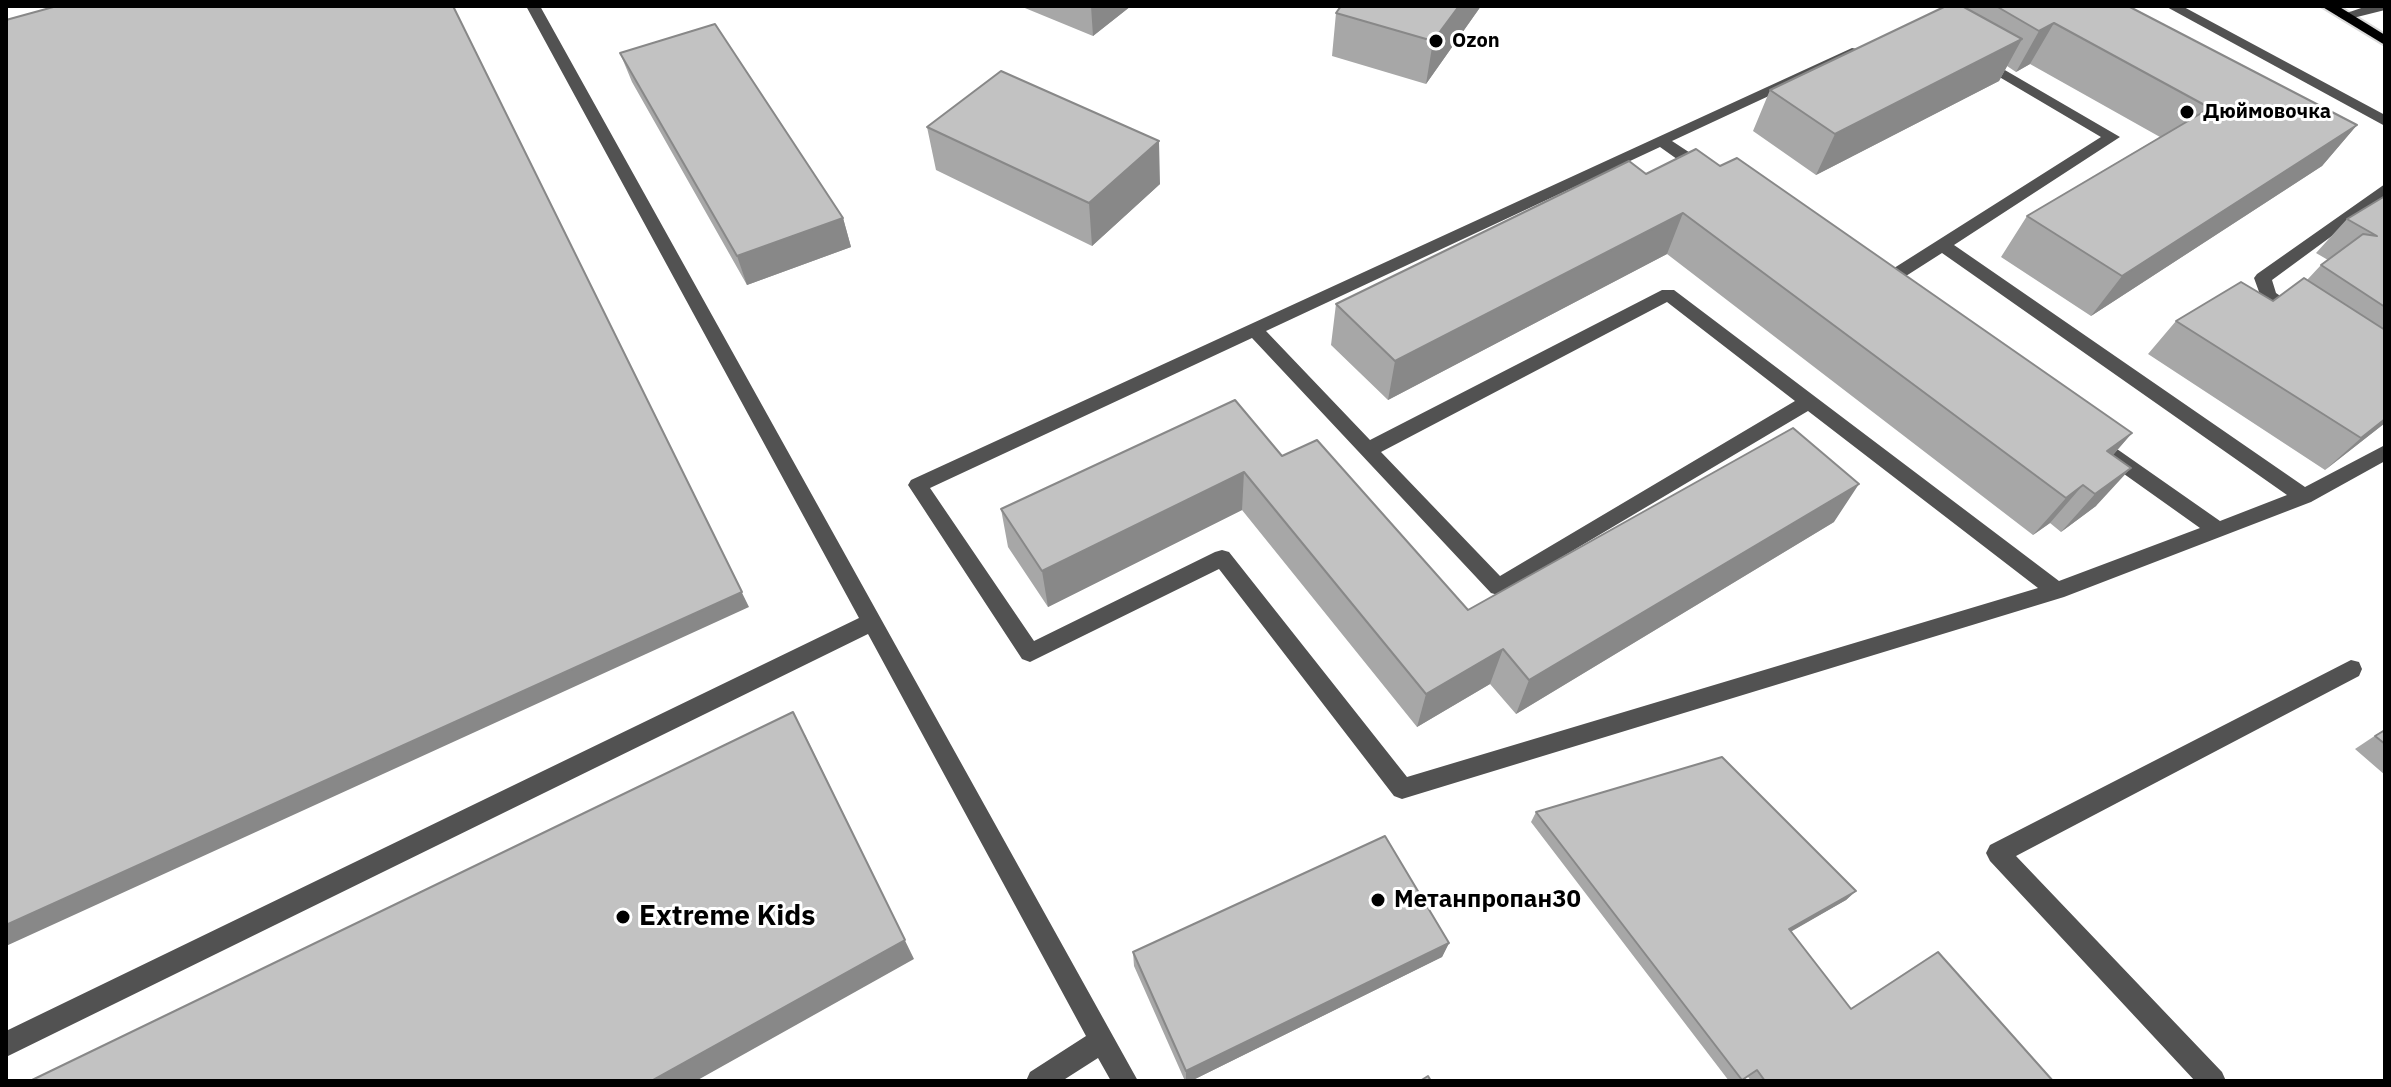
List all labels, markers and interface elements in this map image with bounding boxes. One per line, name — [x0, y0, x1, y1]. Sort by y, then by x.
place label: Ozon — [1452, 29, 1500, 53]
marker: Ozon — [1427, 32, 1445, 50]
place label: Дюймовочка — [2203, 100, 2331, 124]
marker: Дюймовочка — [2178, 103, 2196, 121]
place label: Метанпропан30 — [1394, 886, 1581, 914]
marker: Метанпропан30 — [1369, 891, 1387, 909]
place label: Extreme Kids — [639, 900, 815, 934]
marker: Extreme Kids — [614, 908, 632, 926]

